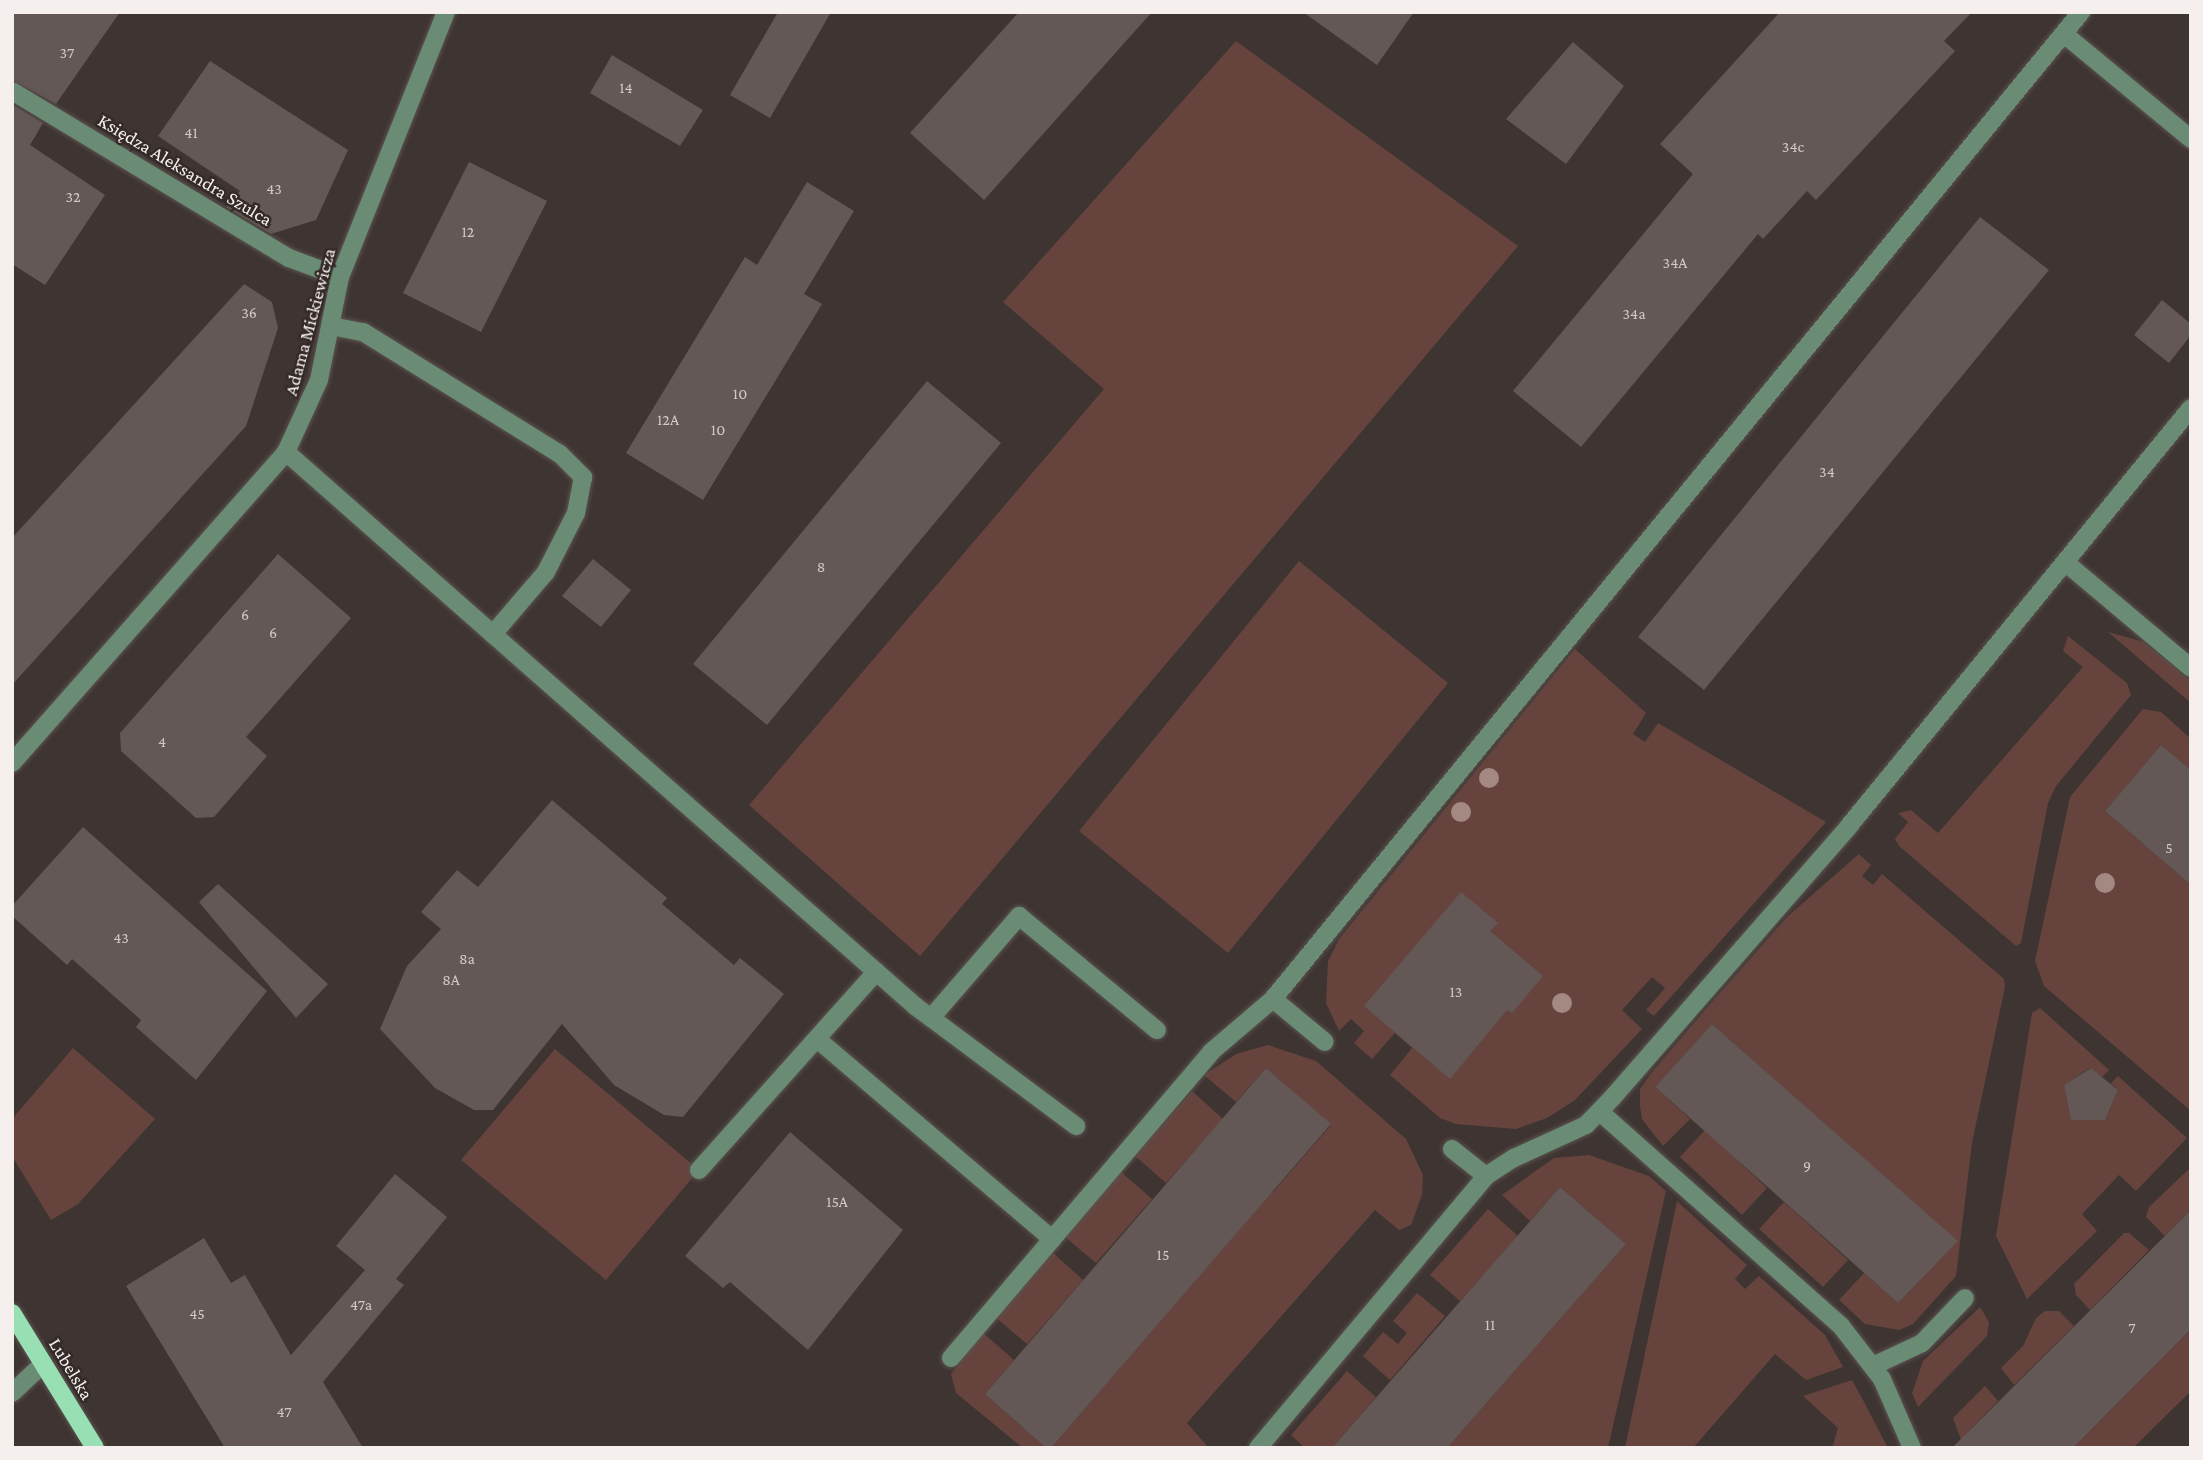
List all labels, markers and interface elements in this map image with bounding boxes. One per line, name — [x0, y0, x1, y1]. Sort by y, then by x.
house number: 37 — [60, 43, 74, 63]
house number: 14 — [619, 78, 633, 98]
street label: Księdza Aleksandra Szulca — [94, 109, 276, 231]
house number: 41 — [184, 123, 198, 143]
house number: 34c — [1782, 137, 1804, 157]
house number: 43 — [266, 179, 282, 199]
house number: 32 — [65, 187, 81, 207]
house number: 12 — [462, 222, 474, 242]
street label: Adama Mickiewicza — [279, 246, 341, 398]
house number: 34A — [1663, 253, 1687, 273]
house number: 36 — [241, 303, 257, 323]
house number: 34a — [1622, 304, 1646, 324]
house number: 10 — [733, 384, 747, 404]
house number: 12A — [657, 410, 679, 430]
house number: 10 — [711, 420, 725, 440]
house number: 34 — [1819, 462, 1835, 482]
house number: 8 — [817, 557, 825, 577]
house number: 6 — [241, 605, 249, 625]
house number: 6 — [269, 623, 277, 643]
house number: 4 — [158, 732, 166, 752]
house number: 5 — [2165, 838, 2173, 858]
house number: 43 — [113, 928, 129, 948]
house number: 8a — [459, 949, 475, 969]
house number: 8A — [442, 970, 460, 990]
house number: 13 — [1450, 982, 1462, 1002]
house number: 9 — [1803, 1156, 1811, 1176]
house number: 15A — [826, 1192, 848, 1212]
house number: 15 — [1157, 1245, 1169, 1265]
house number: 47a — [350, 1295, 372, 1315]
house number: 45 — [189, 1304, 205, 1324]
house number: 11 — [1485, 1315, 1495, 1335]
house number: 7 — [2128, 1318, 2136, 1338]
street label: Lubelska — [44, 1334, 98, 1404]
house number: 47 — [276, 1402, 292, 1422]

